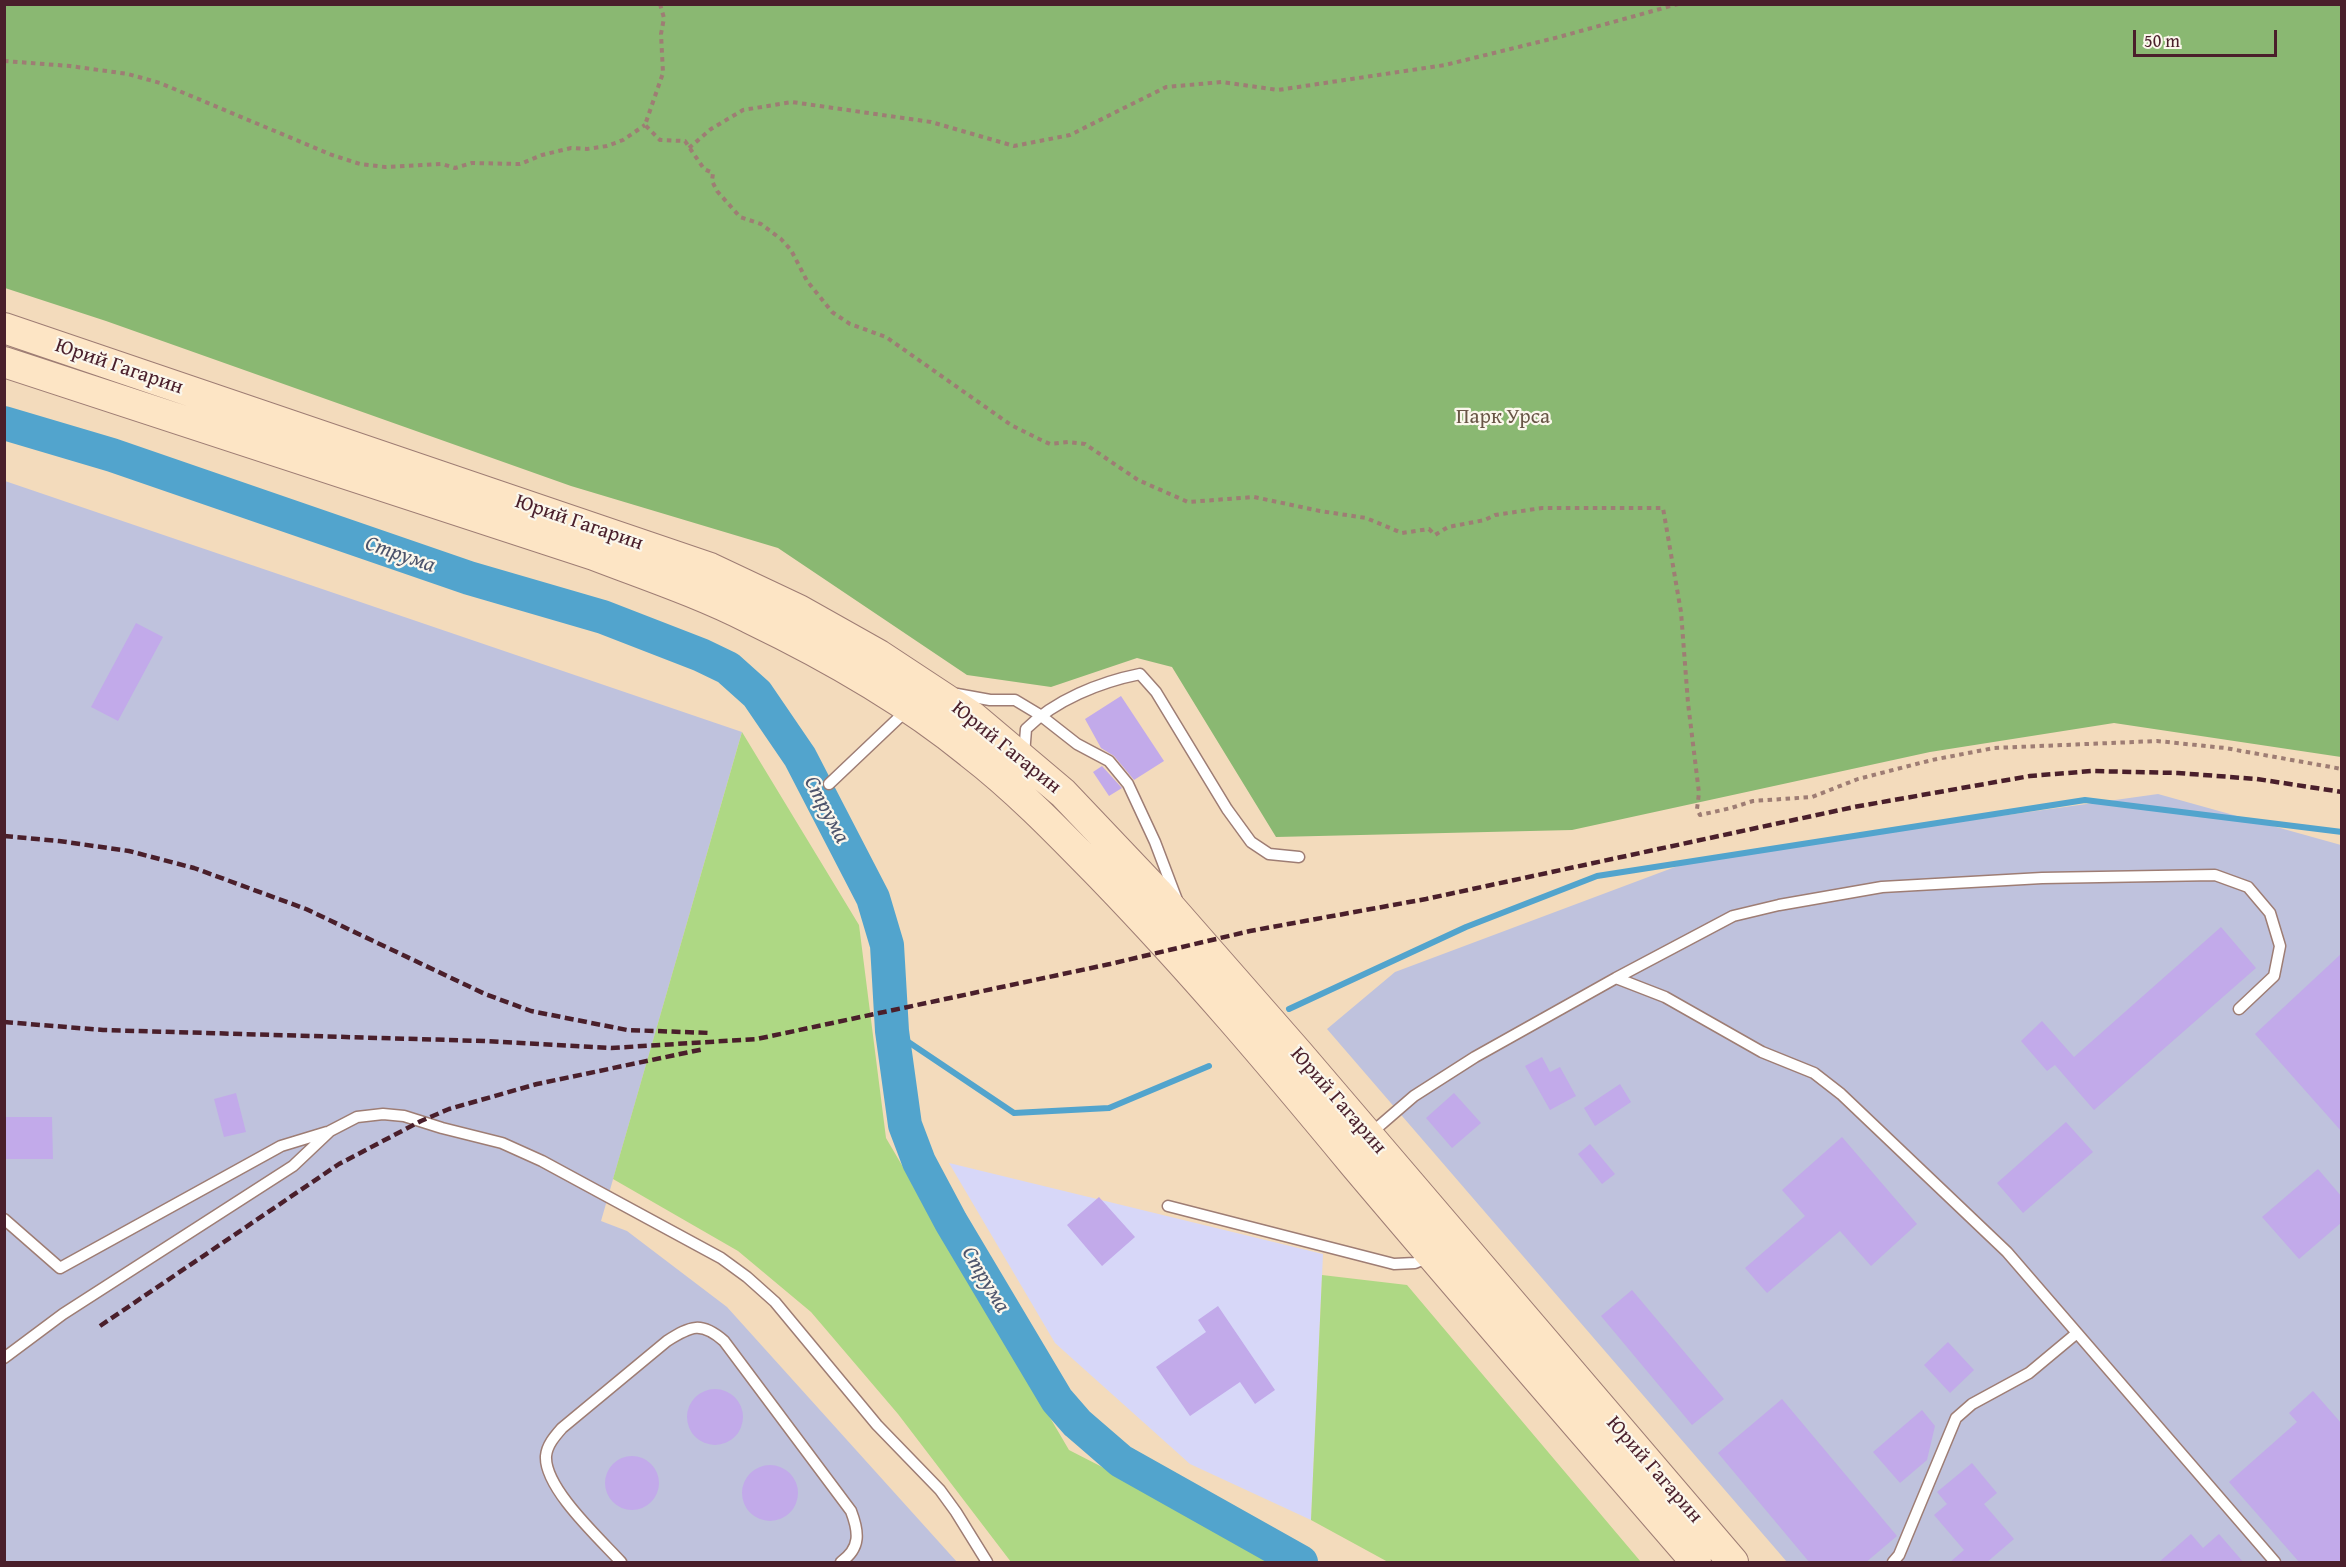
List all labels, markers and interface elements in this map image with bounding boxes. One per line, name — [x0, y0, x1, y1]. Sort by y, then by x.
scale bar — [2136, 18, 2280, 56]
text: 50 m — [2144, 27, 2180, 54]
street label: Юрий Гагарин — [52, 333, 186, 401]
park label: Парк Урса — [1456, 405, 1550, 431]
street label: Юрий Гагарин — [512, 489, 646, 557]
water label: Струма — [362, 531, 438, 579]
street label: Юрий Гагарин — [946, 696, 1066, 800]
water label: Струма — [797, 772, 855, 848]
street label: Юрий Гагарин — [1285, 1042, 1391, 1160]
water label: Струма — [955, 1242, 1015, 1318]
street label: Юрий Гагарин — [1601, 1411, 1707, 1529]

